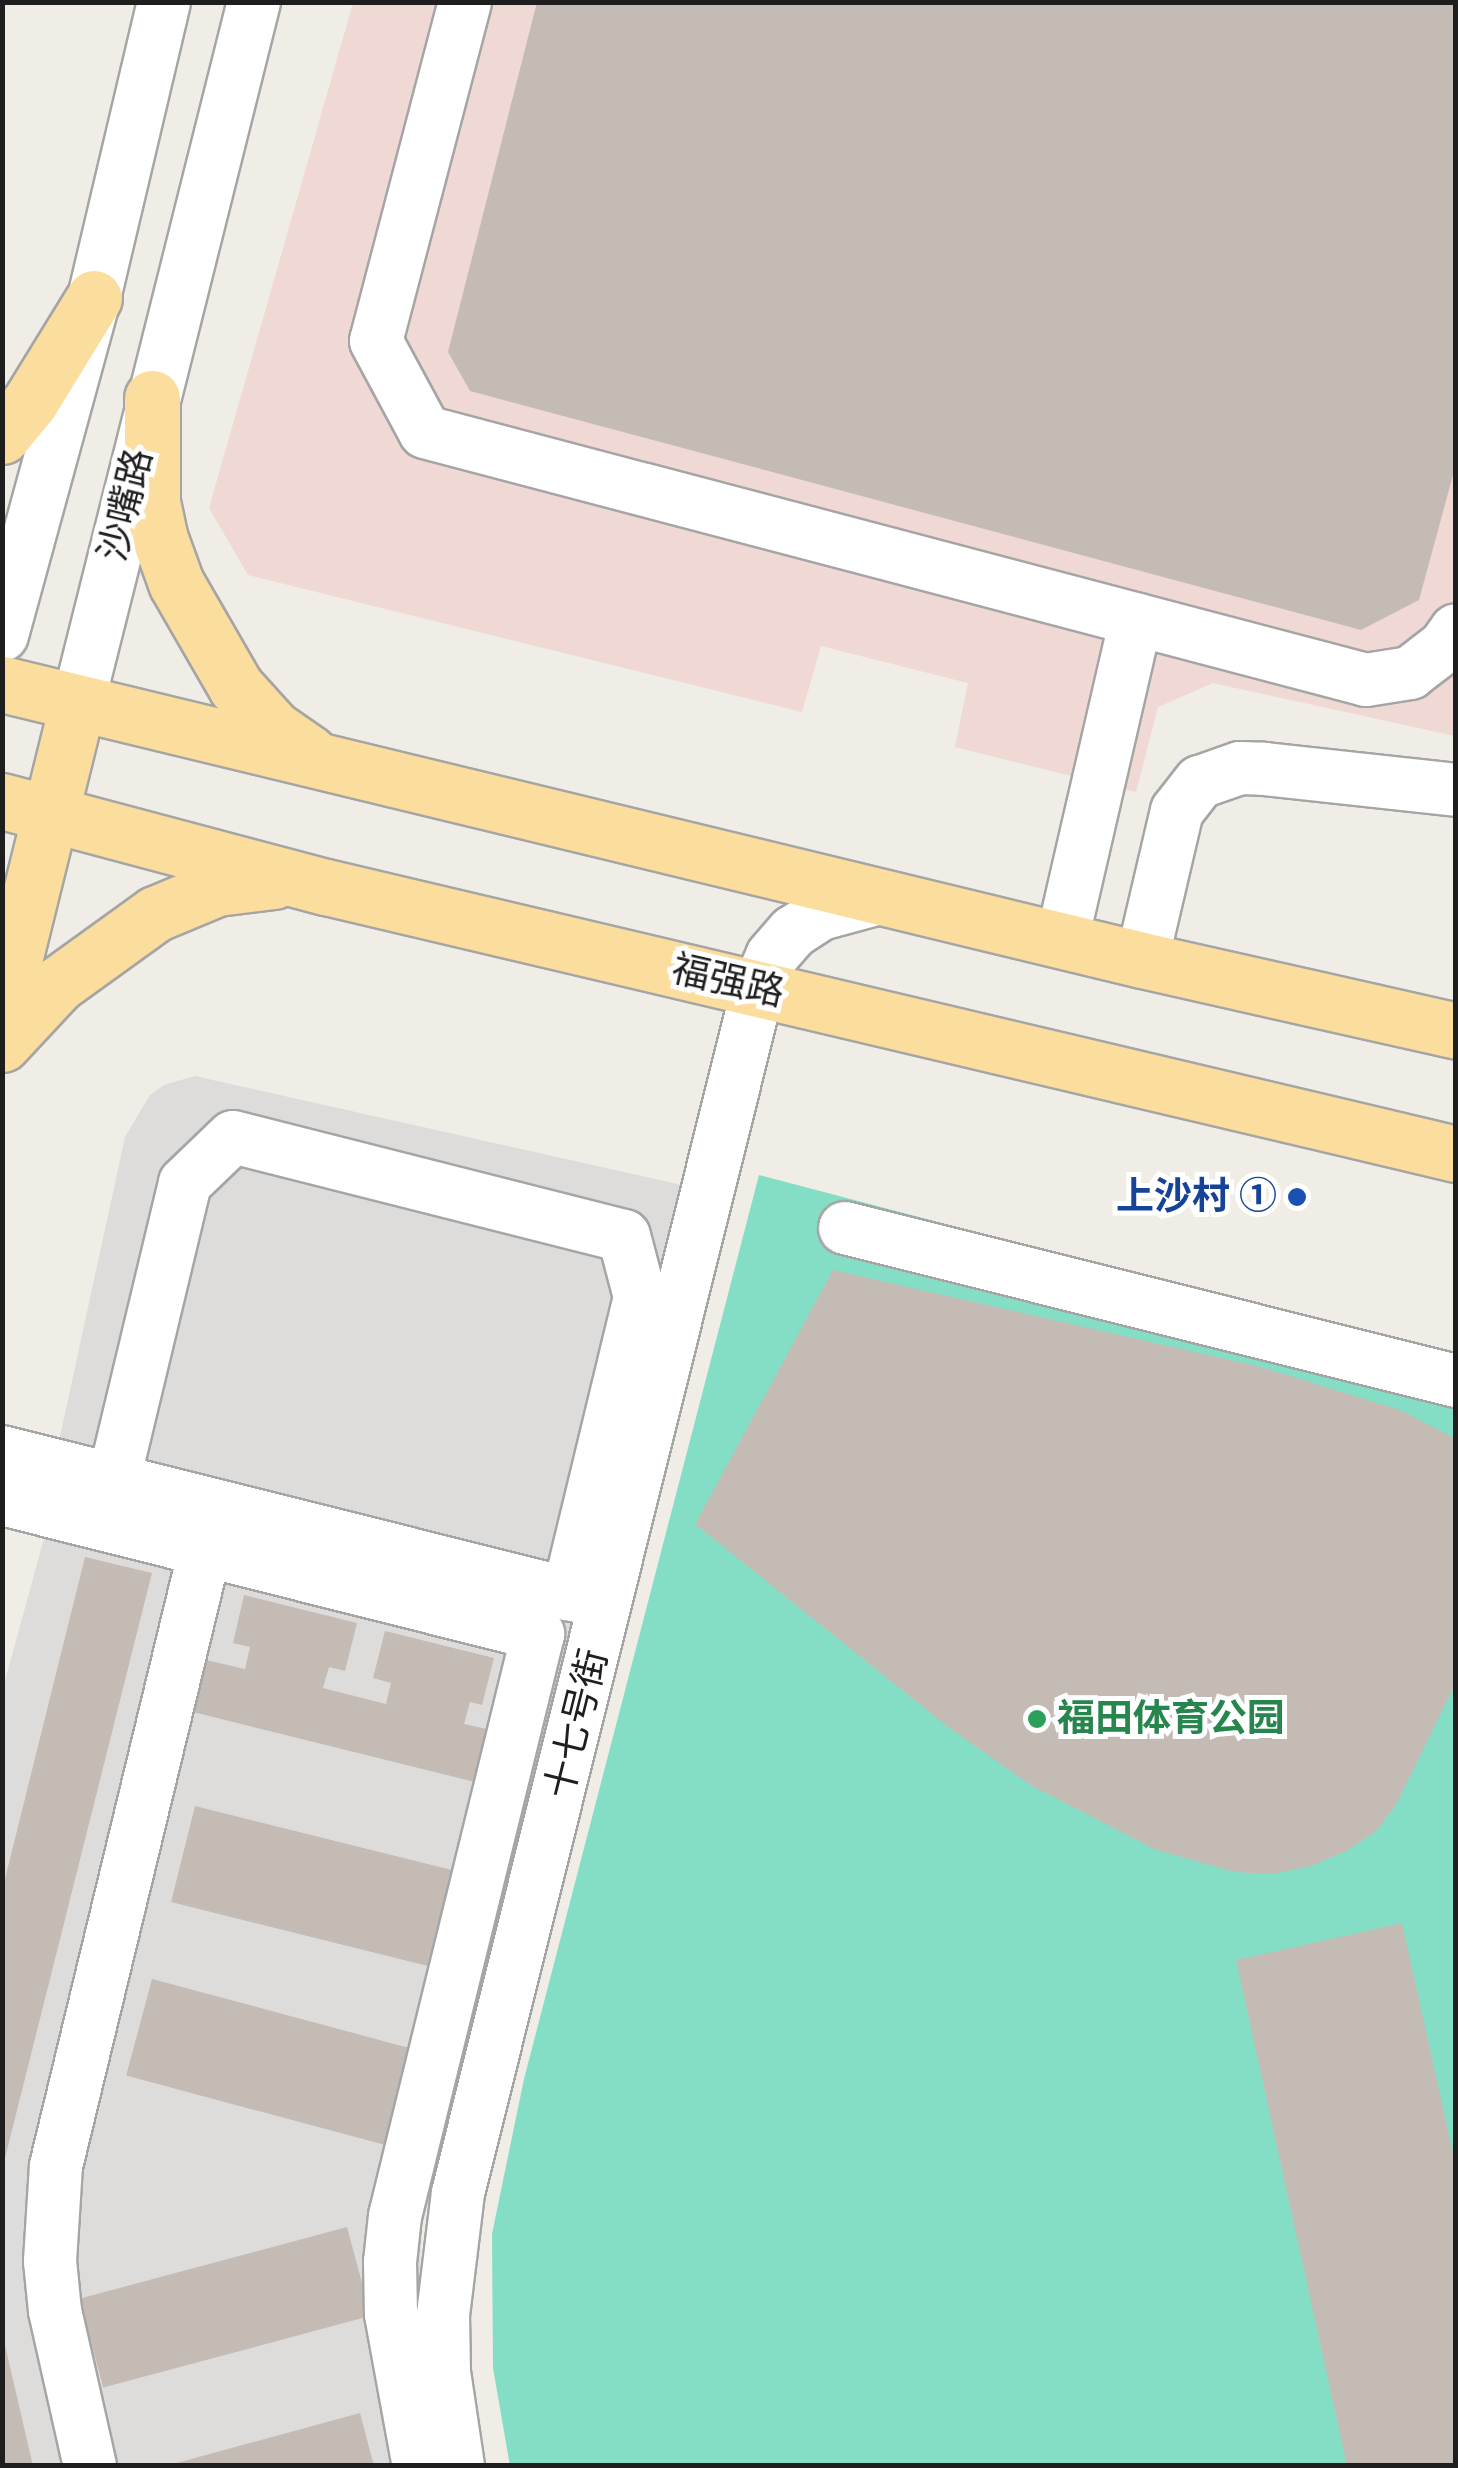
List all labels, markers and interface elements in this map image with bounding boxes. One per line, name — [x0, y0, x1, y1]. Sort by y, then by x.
street label: 沙嘴路 — [90, 444, 162, 566]
street label: 福强路 — [667, 946, 789, 1016]
place label: 上沙村 ① — [1116, 1174, 1277, 1220]
marker: 上沙村 ① — [1286, 1186, 1308, 1208]
street label: 十七号街 — [536, 1645, 618, 1803]
place label: 福田体育公园 — [1057, 1696, 1285, 1742]
marker: 福田体育公园 — [1026, 1708, 1048, 1730]

